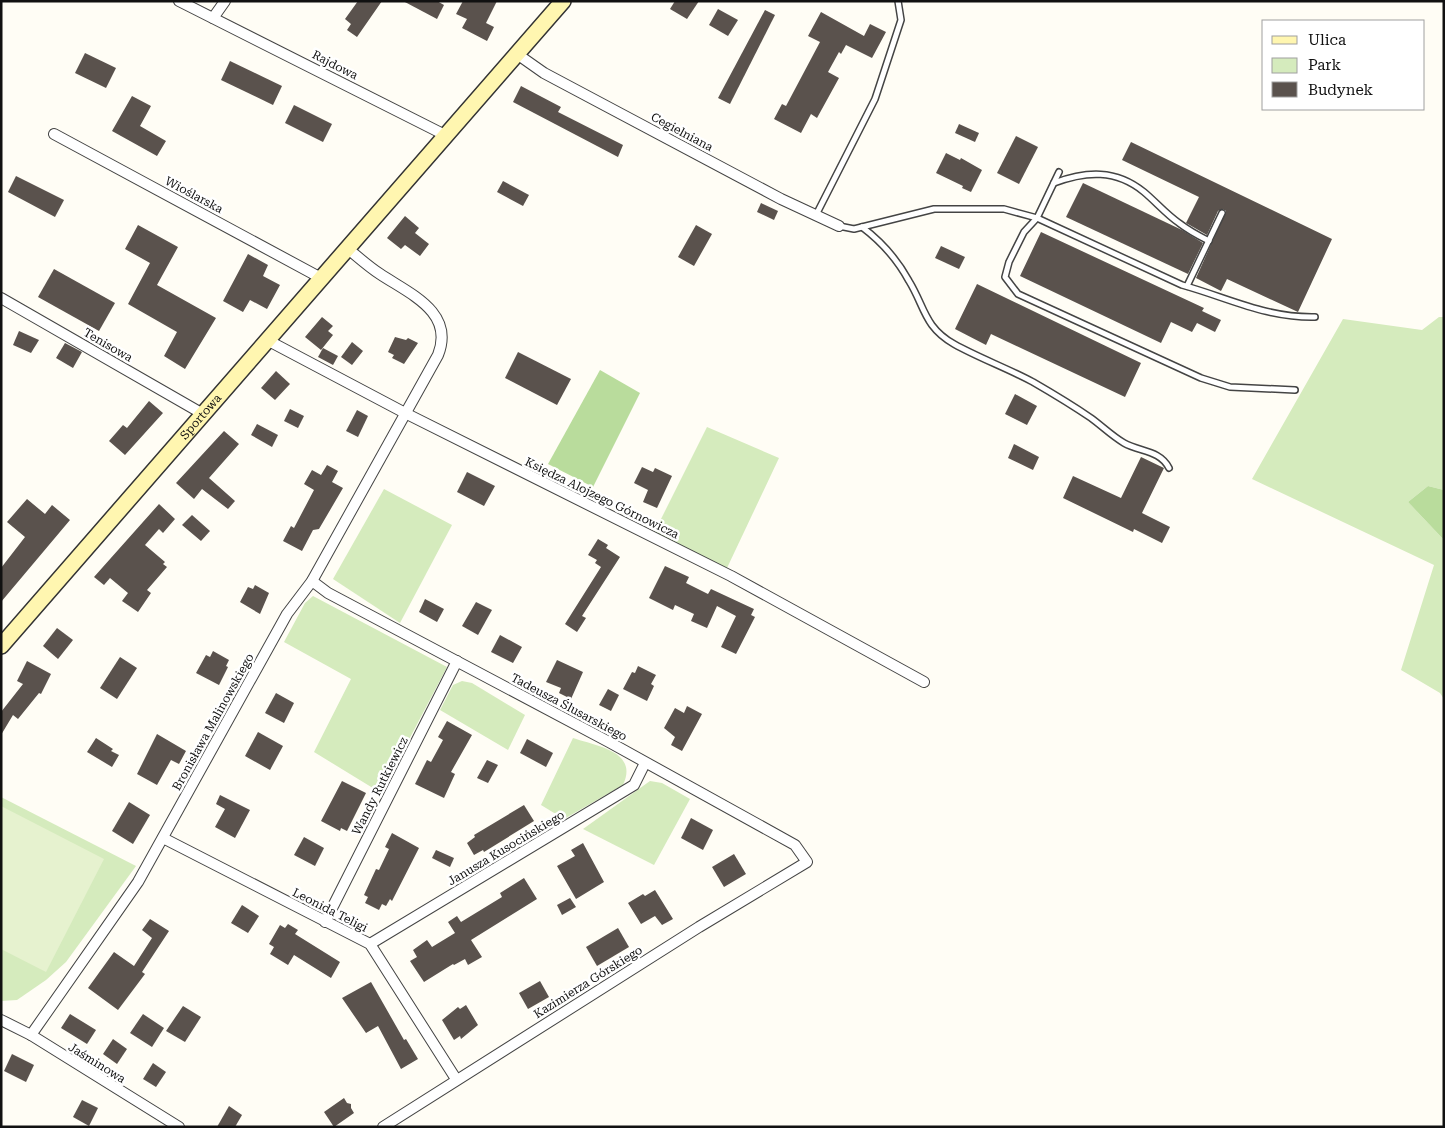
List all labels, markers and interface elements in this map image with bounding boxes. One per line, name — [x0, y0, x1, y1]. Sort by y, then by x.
legend — [1262, 20, 1425, 110]
text: Ulica — [1308, 31, 1346, 49]
street label: Rajdowa — [310, 48, 361, 83]
text: Park — [1308, 56, 1342, 74]
text: Budynek — [1308, 81, 1373, 99]
street label: Cegielniana — [649, 110, 716, 154]
street label: Wioślarska — [163, 174, 226, 216]
street label: Tenisowa — [81, 325, 136, 365]
street label: Sportowa — [177, 391, 225, 442]
street label: Księdza Alojzego Górnowicza — [523, 455, 682, 542]
street label: Bronisława Malinowskiego — [169, 651, 257, 793]
street label: Tadeusza Ślusarskiego — [509, 670, 629, 744]
street label: Wandy Rutkiewicz — [349, 734, 411, 837]
street label: Janusza Kusocińskiego — [445, 808, 567, 888]
street label: Leonida Teligi — [290, 885, 370, 935]
street label: Kazimierza Górskiego — [531, 943, 645, 1021]
street label: Jaśminowa — [66, 1040, 129, 1086]

